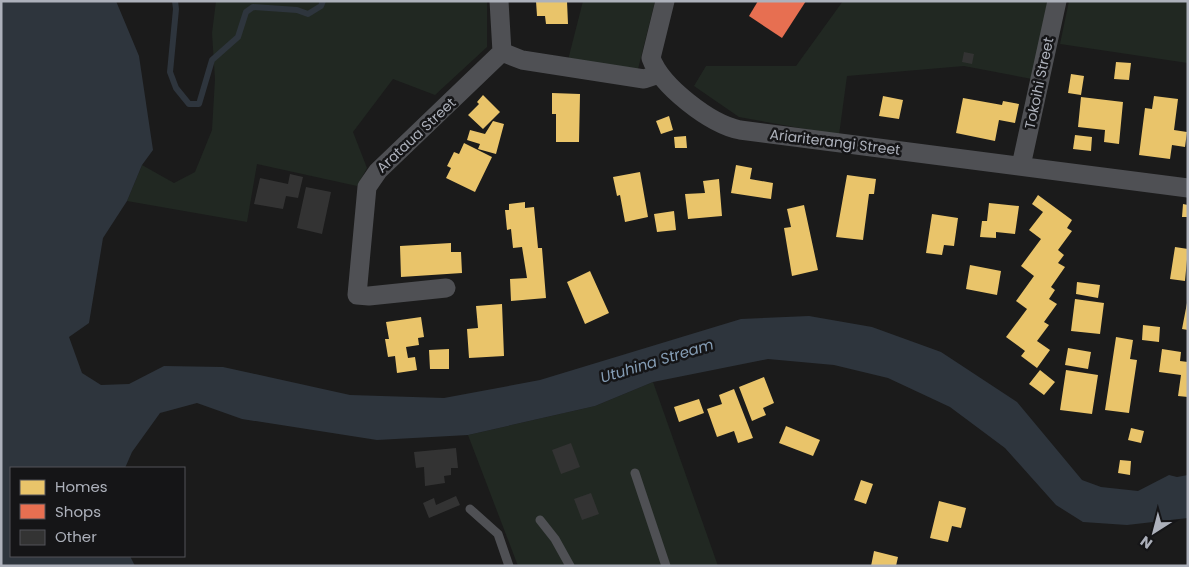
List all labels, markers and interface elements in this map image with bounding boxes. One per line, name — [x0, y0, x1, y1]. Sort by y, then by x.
street label: Tokoihi Street — [1020, 35, 1058, 131]
street label: Arataua Street — [372, 93, 460, 177]
street label: Ariariterangi Street — [769, 124, 901, 160]
water label: Utuhina Stream — [598, 333, 716, 388]
legend — [10, 467, 185, 557]
text: Homes — [55, 476, 108, 497]
text: Shops — [55, 501, 101, 522]
north arrow — [1129, 507, 1179, 557]
text: Other — [55, 526, 97, 547]
text: N — [1136, 531, 1156, 554]

